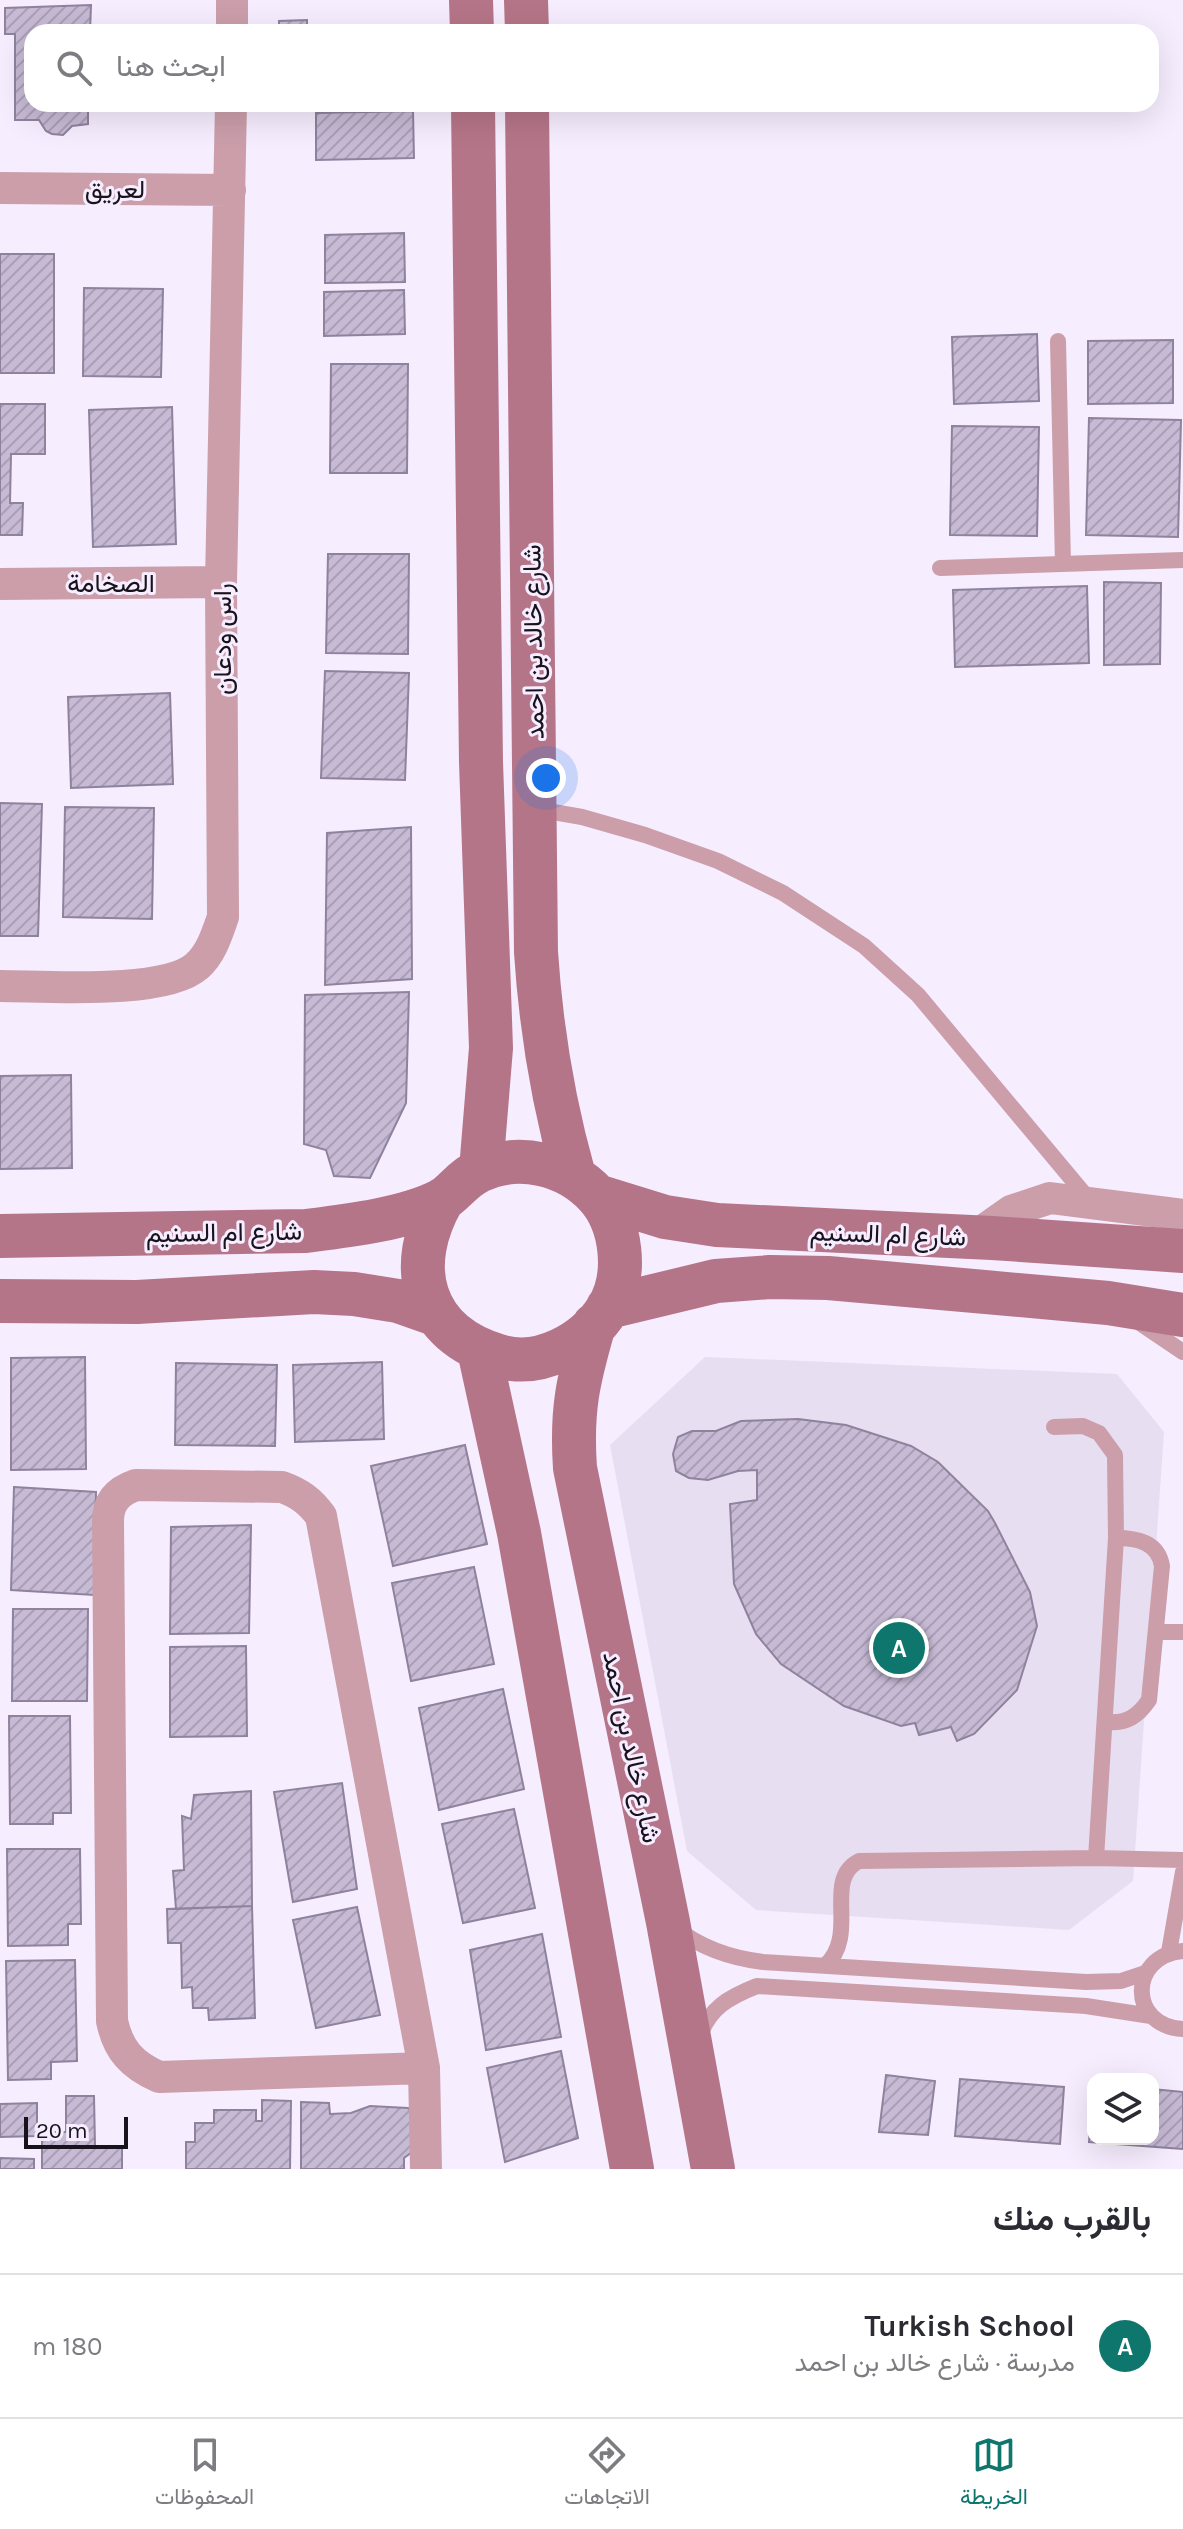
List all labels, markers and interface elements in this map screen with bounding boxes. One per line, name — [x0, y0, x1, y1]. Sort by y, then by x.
search box — [24, 24, 1159, 112]
icon: search — [52, 46, 96, 90]
text: ابحث هنا — [116, 48, 226, 84]
street label: لعريق — [85, 174, 145, 205]
street label: شارع خالد بن احمد — [516, 544, 553, 740]
street label: الصخامة — [67, 568, 155, 599]
street label: راس ودعان — [207, 583, 238, 695]
your location — [526, 758, 566, 798]
street label: شارع ام السنيم — [146, 1216, 302, 1251]
street label: شارع ام السنيم — [809, 1216, 967, 1255]
pin: A — [873, 1618, 925, 1678]
street label: شارع خالد بن احمد — [594, 1649, 667, 1846]
map controls — [1087, 2073, 1159, 2145]
button: layers — [1087, 2073, 1159, 2145]
scale bar — [24, 2113, 128, 2149]
text: 20 m — [36, 2118, 88, 2144]
text: بالقرب منك — [993, 2199, 1151, 2239]
text: Turkish School — [864, 2308, 1075, 2344]
text: 180 m — [32, 2331, 103, 2362]
text: A — [1117, 2331, 1133, 2362]
text: مدرسة · شارع خالد بن احمد — [795, 2347, 1075, 2378]
tab: المحفوظات — [155, 2433, 254, 2516]
tab: الاتجاهات — [564, 2433, 650, 2516]
tab: الخريطة — [960, 2433, 1028, 2516]

